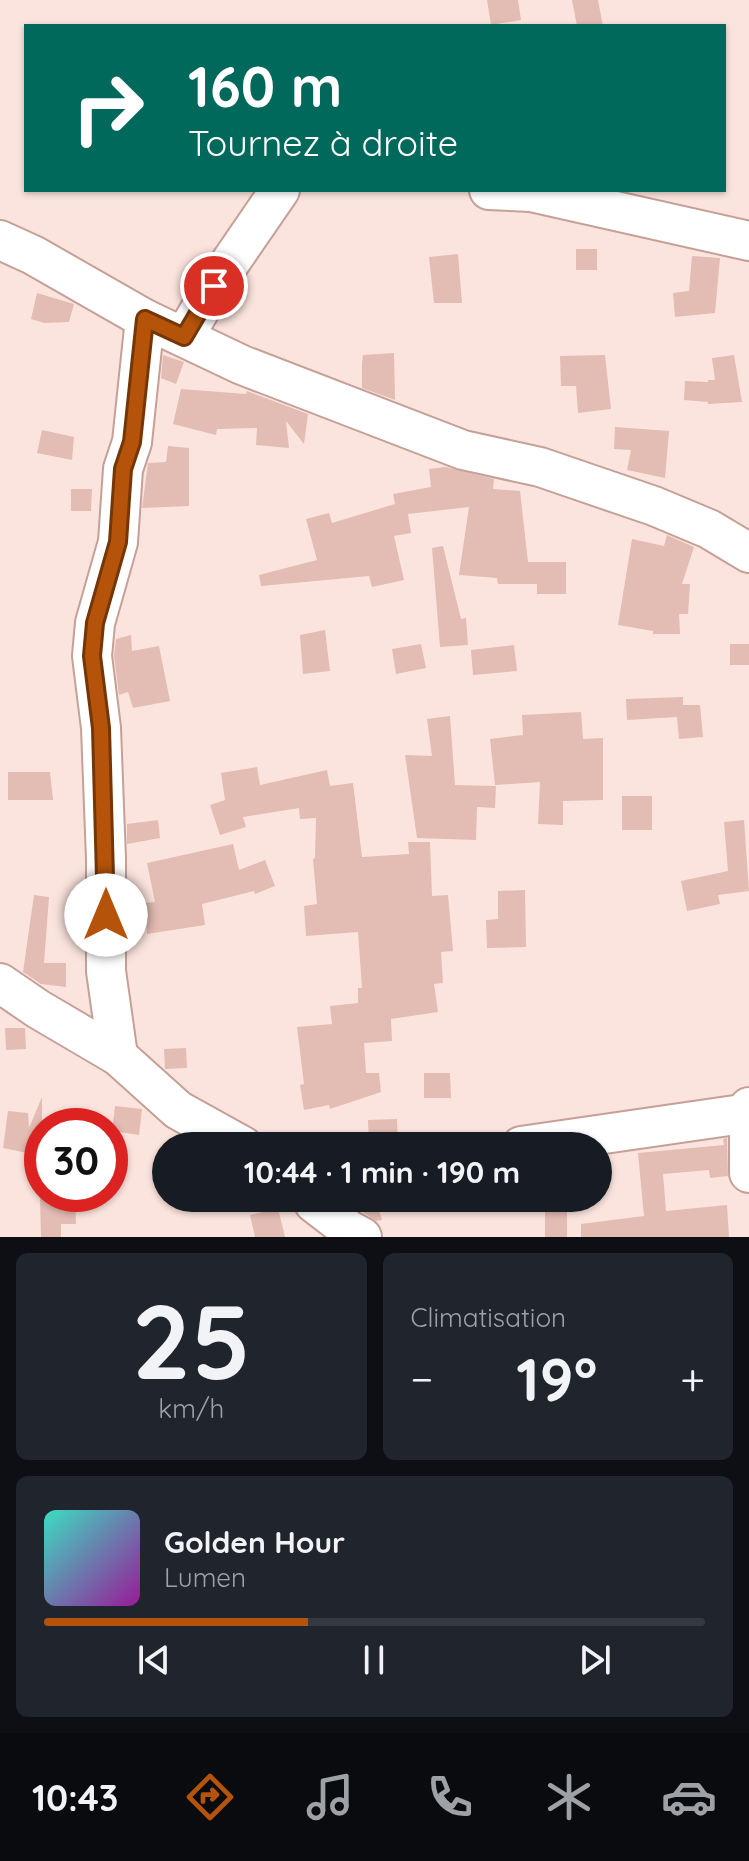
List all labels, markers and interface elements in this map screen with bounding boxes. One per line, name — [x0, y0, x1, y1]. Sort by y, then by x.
text: 160 m — [188, 51, 342, 121]
icon: right — [56, 56, 160, 160]
text: Tournez à droite — [188, 120, 458, 165]
pin — [180, 252, 248, 320]
icon: arrive — [192, 264, 236, 308]
position arrow — [64, 873, 148, 957]
speed limit sign: 30 — [24, 1108, 128, 1212]
text: 10:44 · 1 min · 190 m — [244, 1153, 520, 1191]
text: 25 — [132, 1275, 251, 1405]
text: Climatisation — [411, 1301, 566, 1334]
text: 19° — [516, 1341, 597, 1416]
text: − — [411, 1351, 433, 1406]
text: + — [680, 1351, 705, 1406]
text: km/h — [158, 1392, 224, 1425]
text: Golden Hour — [164, 1523, 345, 1561]
text: Lumen — [164, 1561, 246, 1594]
icon: previous — [132, 1638, 176, 1682]
icon: pause — [352, 1638, 396, 1682]
icon: next — [573, 1638, 617, 1682]
icon: directions — [182, 1769, 238, 1825]
icon: music — [302, 1769, 358, 1825]
icon: phone — [422, 1769, 478, 1825]
icon: climate — [541, 1769, 597, 1825]
icon: car — [661, 1769, 717, 1825]
text: 10:43 — [32, 1775, 118, 1820]

